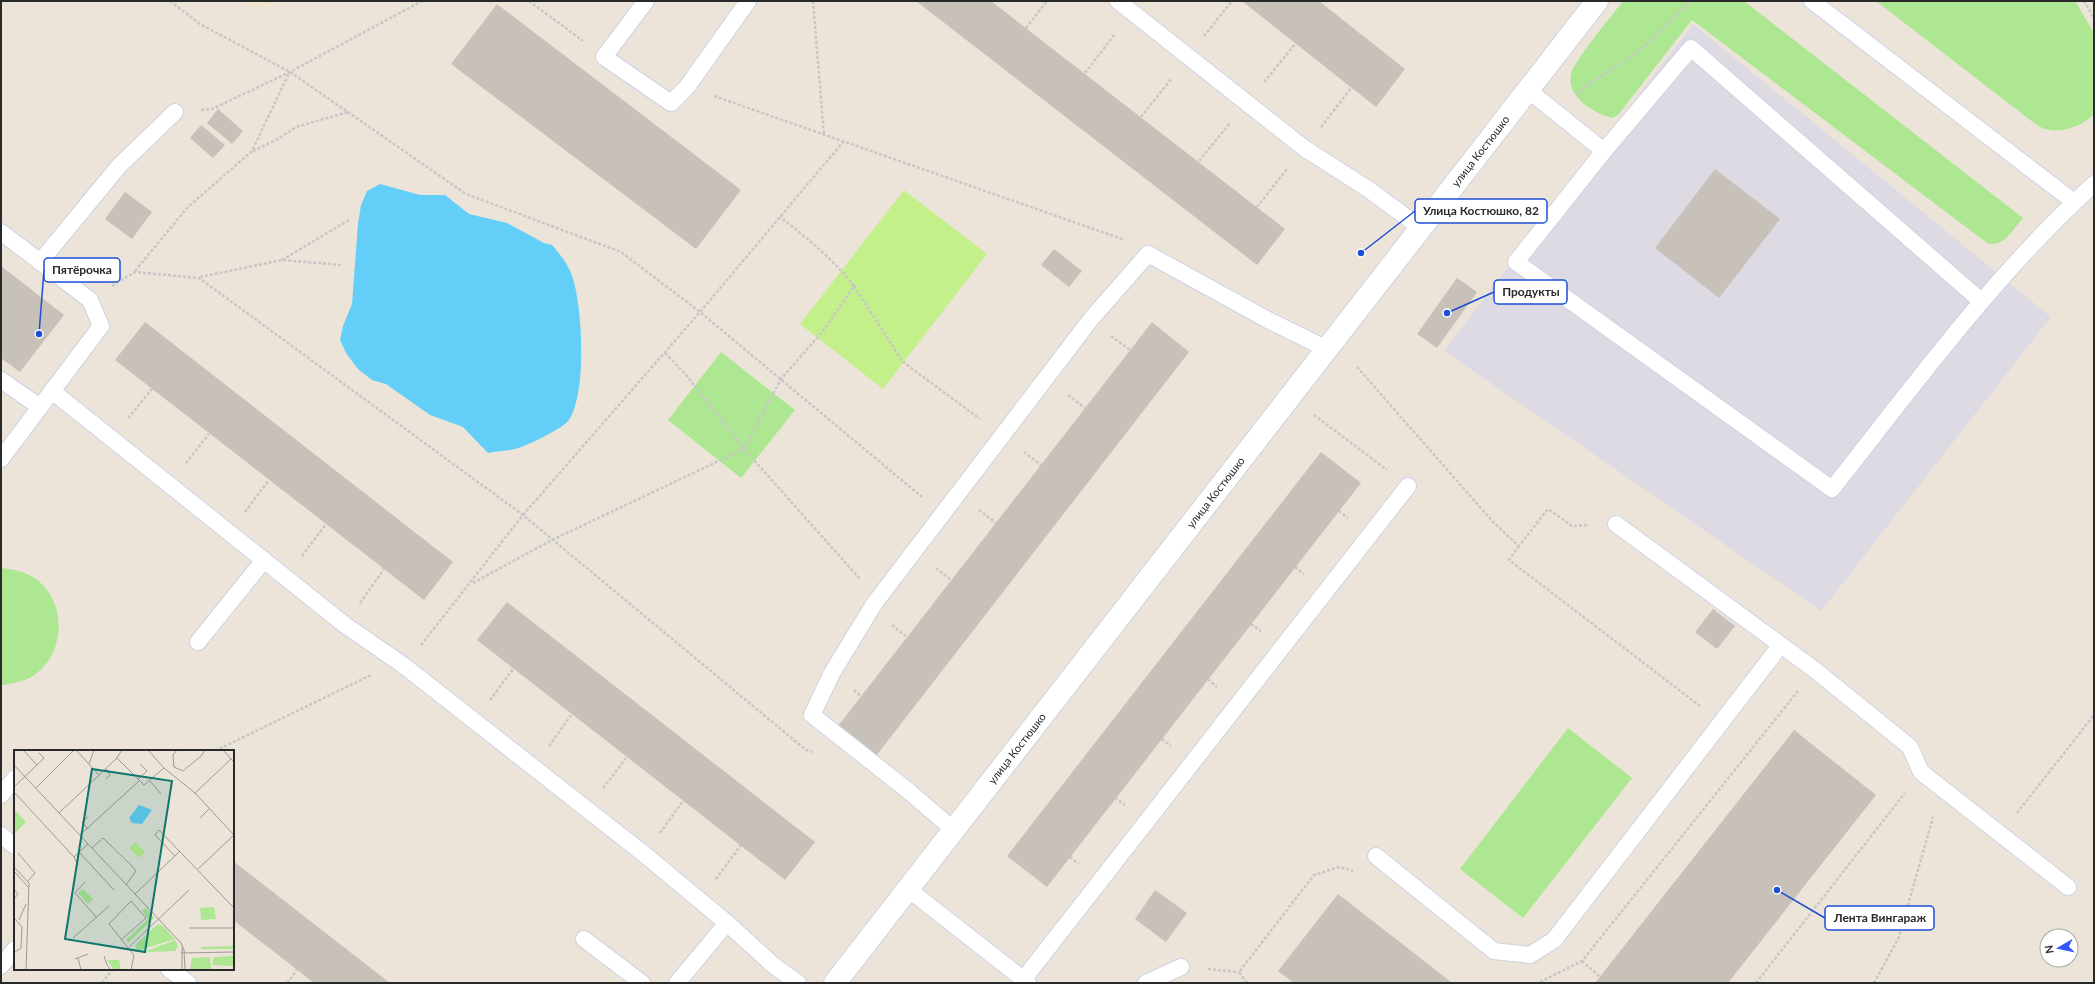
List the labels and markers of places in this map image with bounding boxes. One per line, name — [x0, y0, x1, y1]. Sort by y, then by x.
callout: Улица Костюшко, 82 — [1415, 199, 1547, 223]
callout: Пятёрочка — [44, 258, 120, 282]
callout: Продукты — [1494, 280, 1567, 304]
callout: Лента Вингараж — [1825, 906, 1934, 930]

